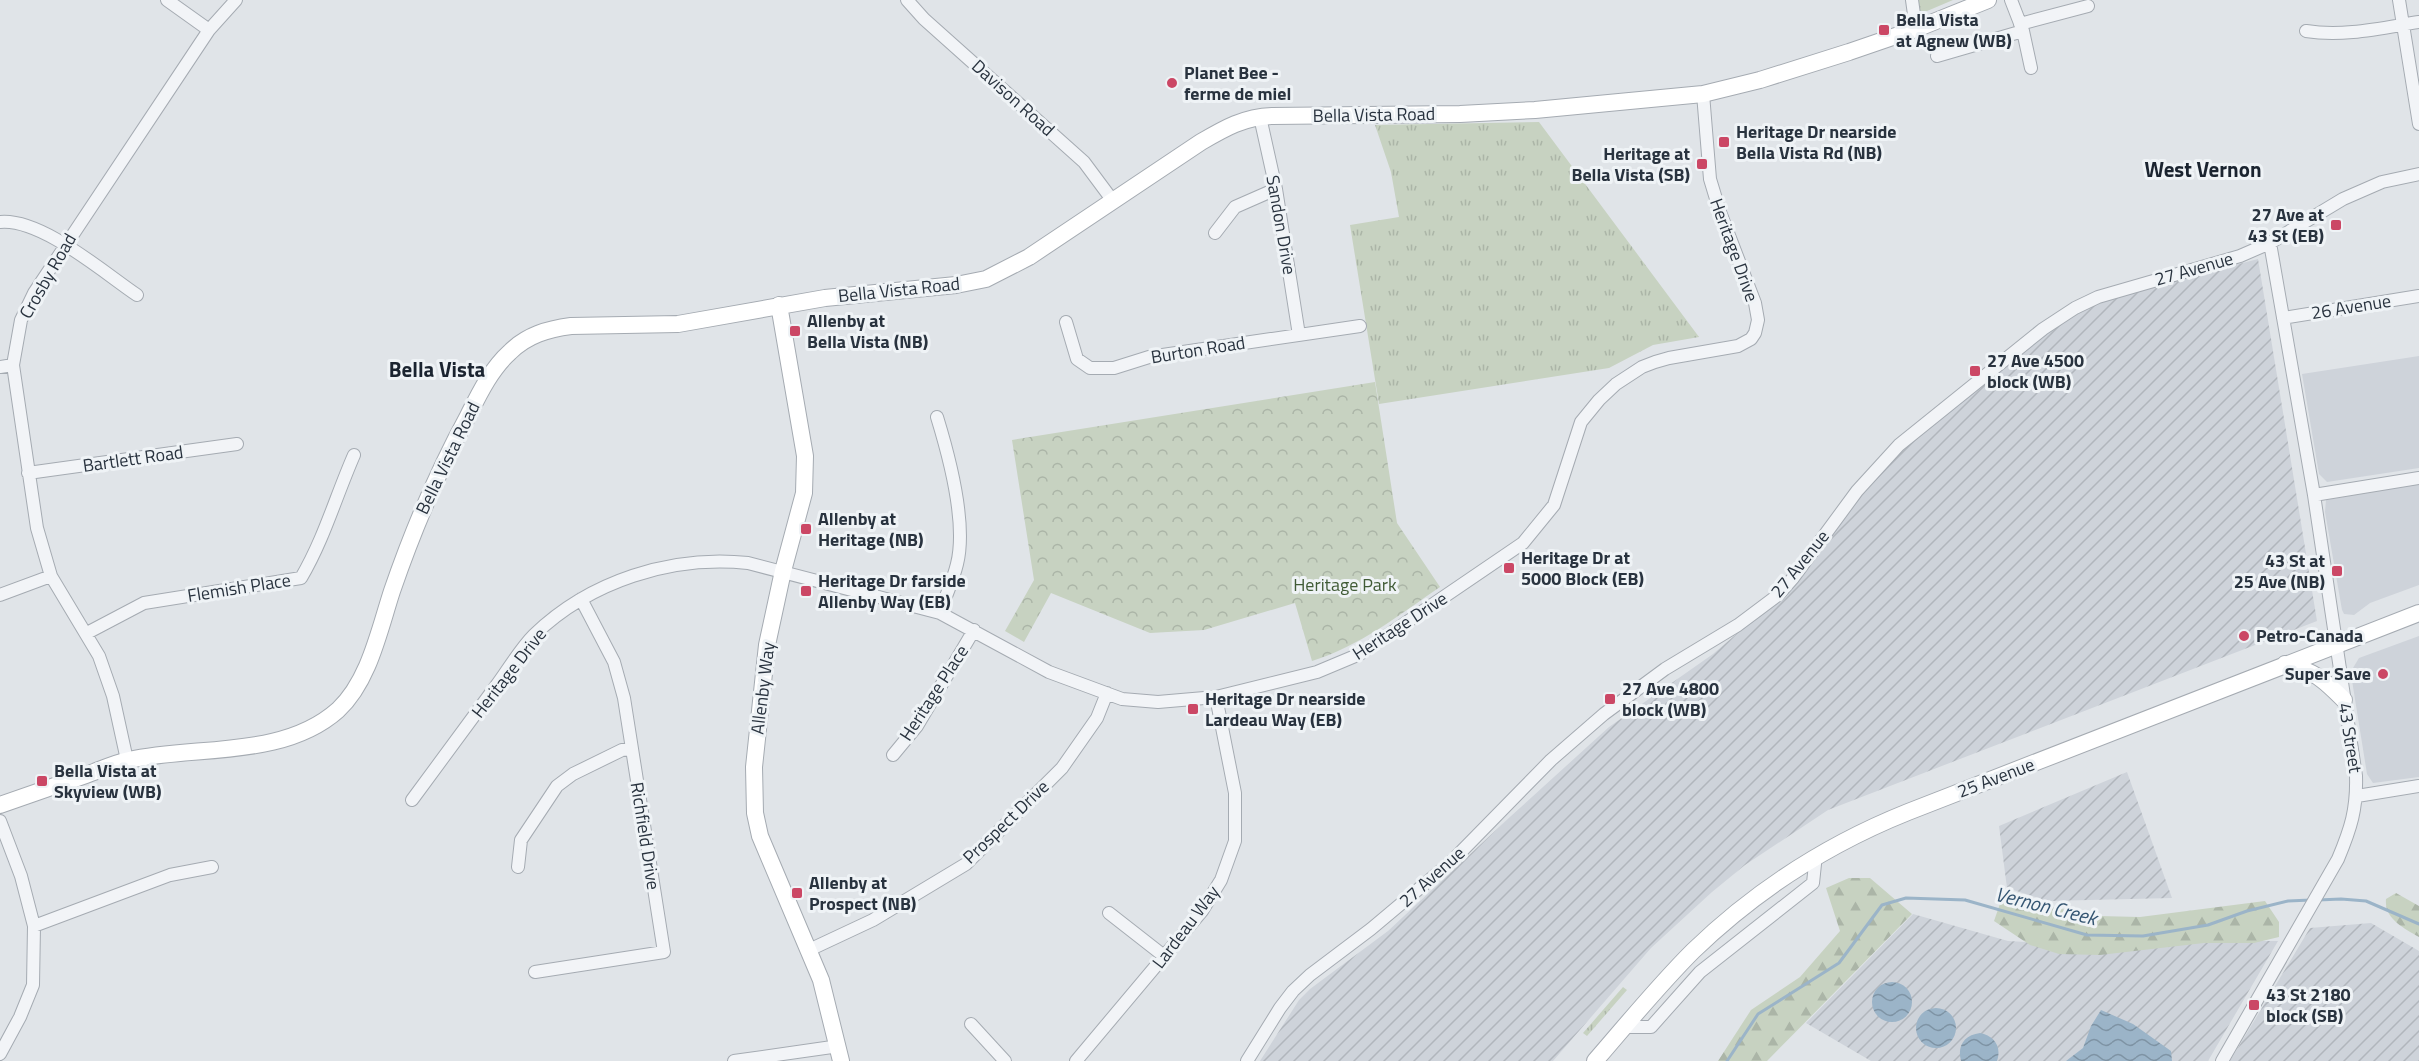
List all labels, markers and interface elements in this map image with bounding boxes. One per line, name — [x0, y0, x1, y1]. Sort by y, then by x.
place label: Bella Vista at Agnew (WB) — [1896, 6, 2012, 54]
marker: Bella Vista at Agnew (WB) — [1877, 23, 1891, 37]
street label: Davison Road — [966, 53, 1061, 142]
place label: Planet Bee - ferme de miel — [1184, 59, 1291, 107]
marker: Planet Bee - ferme de miel — [1165, 76, 1179, 90]
street label: Bella Vista Road — [1312, 100, 1435, 129]
place label: Heritage Dr nearside Bella Vista Rd (NB) — [1736, 118, 1896, 166]
marker: Heritage Dr nearside Bella Vista Rd (NB) — [1717, 135, 1731, 149]
place label: Heritage at Bella Vista (SB) — [1571, 140, 1690, 188]
district label: West Vernon — [2145, 153, 2262, 185]
marker: Heritage at Bella Vista (SB) — [1695, 157, 1709, 171]
street label: Sandon Drive — [1259, 173, 1304, 277]
street label: Heritage Drive — [1703, 194, 1766, 305]
place label: 27 Ave at 43 St (EB) — [2248, 201, 2324, 249]
marker: 27 Ave at 43 St (EB) — [2329, 218, 2343, 232]
street label: Crosby Road — [12, 228, 83, 323]
street label: 27 Avenue — [2151, 244, 2236, 293]
street label: Bella Vista Road — [837, 270, 961, 309]
street label: 26 Avenue — [2309, 287, 2393, 326]
place label: Allenby at Bella Vista (NB) — [807, 307, 928, 355]
marker: Allenby at Bella Vista (NB) — [788, 324, 802, 338]
street label: Burton Road — [1149, 329, 1247, 370]
place label: 27 Ave 4500 block (WB) — [1987, 347, 2084, 395]
district label: Bella Vista — [389, 353, 486, 385]
marker: 27 Ave 4500 block (WB) — [1968, 364, 1982, 378]
street label: Bella Vista Road — [409, 397, 487, 519]
street label: Bartlett Road — [81, 438, 185, 479]
place label: Allenby at Heritage (NB) — [818, 505, 924, 553]
marker: Allenby at Heritage (NB) — [799, 522, 813, 536]
street label: 27 Avenue — [1764, 524, 1835, 603]
place label: Heritage Dr at 5000 Block (EB) — [1521, 544, 1644, 592]
place label: 43 St at 25 Ave (NB) — [2234, 547, 2325, 595]
marker: Heritage Dr at 5000 Block (EB) — [1502, 561, 1516, 575]
marker: 43 St at 25 Ave (NB) — [2330, 564, 2344, 578]
street label: Flemish Place — [185, 566, 293, 609]
place label: Heritage Dr farside Allenby Way (EB) — [818, 567, 966, 615]
park label: Heritage Park — [1293, 571, 1397, 598]
marker: Heritage Dr farside Allenby Way (EB) — [799, 584, 813, 598]
street label: Heritage Drive — [1347, 585, 1453, 666]
street label: Heritage Drive — [465, 622, 553, 724]
place label: Petro-Canada — [2256, 622, 2363, 649]
marker: Petro-Canada — [2237, 629, 2251, 643]
street label: Heritage Place — [892, 639, 975, 746]
street label: Allenby Way — [743, 640, 782, 736]
place label: Super Save — [2285, 660, 2371, 687]
marker: Super Save — [2376, 667, 2390, 681]
place label: 27 Ave 4800 block (WB) — [1622, 675, 1719, 723]
place label: Heritage Dr nearside Lardeau Way (EB) — [1205, 685, 1365, 733]
marker: 27 Ave 4800 block (WB) — [1603, 692, 1617, 706]
street label: 43 Street — [2332, 701, 2369, 776]
marker: Heritage Dr nearside Lardeau Way (EB) — [1186, 702, 1200, 716]
street label: 25 Avenue — [1953, 751, 2038, 805]
place label: Bella Vista at Skyview (WB) — [54, 757, 162, 805]
street label: Prospect Drive — [956, 773, 1055, 870]
marker: Bella Vista at Skyview (WB) — [35, 774, 49, 788]
street label: Richfield Drive — [624, 780, 667, 892]
street label: 27 Avenue — [1393, 840, 1471, 914]
place label: Allenby at Prospect (NB) — [809, 869, 916, 917]
water label: Vernon Creek — [1992, 878, 2102, 934]
street label: Lardeau Way — [1145, 879, 1226, 974]
marker: Allenby at Prospect (NB) — [790, 886, 804, 900]
place label: 43 St 2180 block (SB) — [2266, 981, 2351, 1029]
marker: 43 St 2180 block (SB) — [2247, 998, 2261, 1012]

